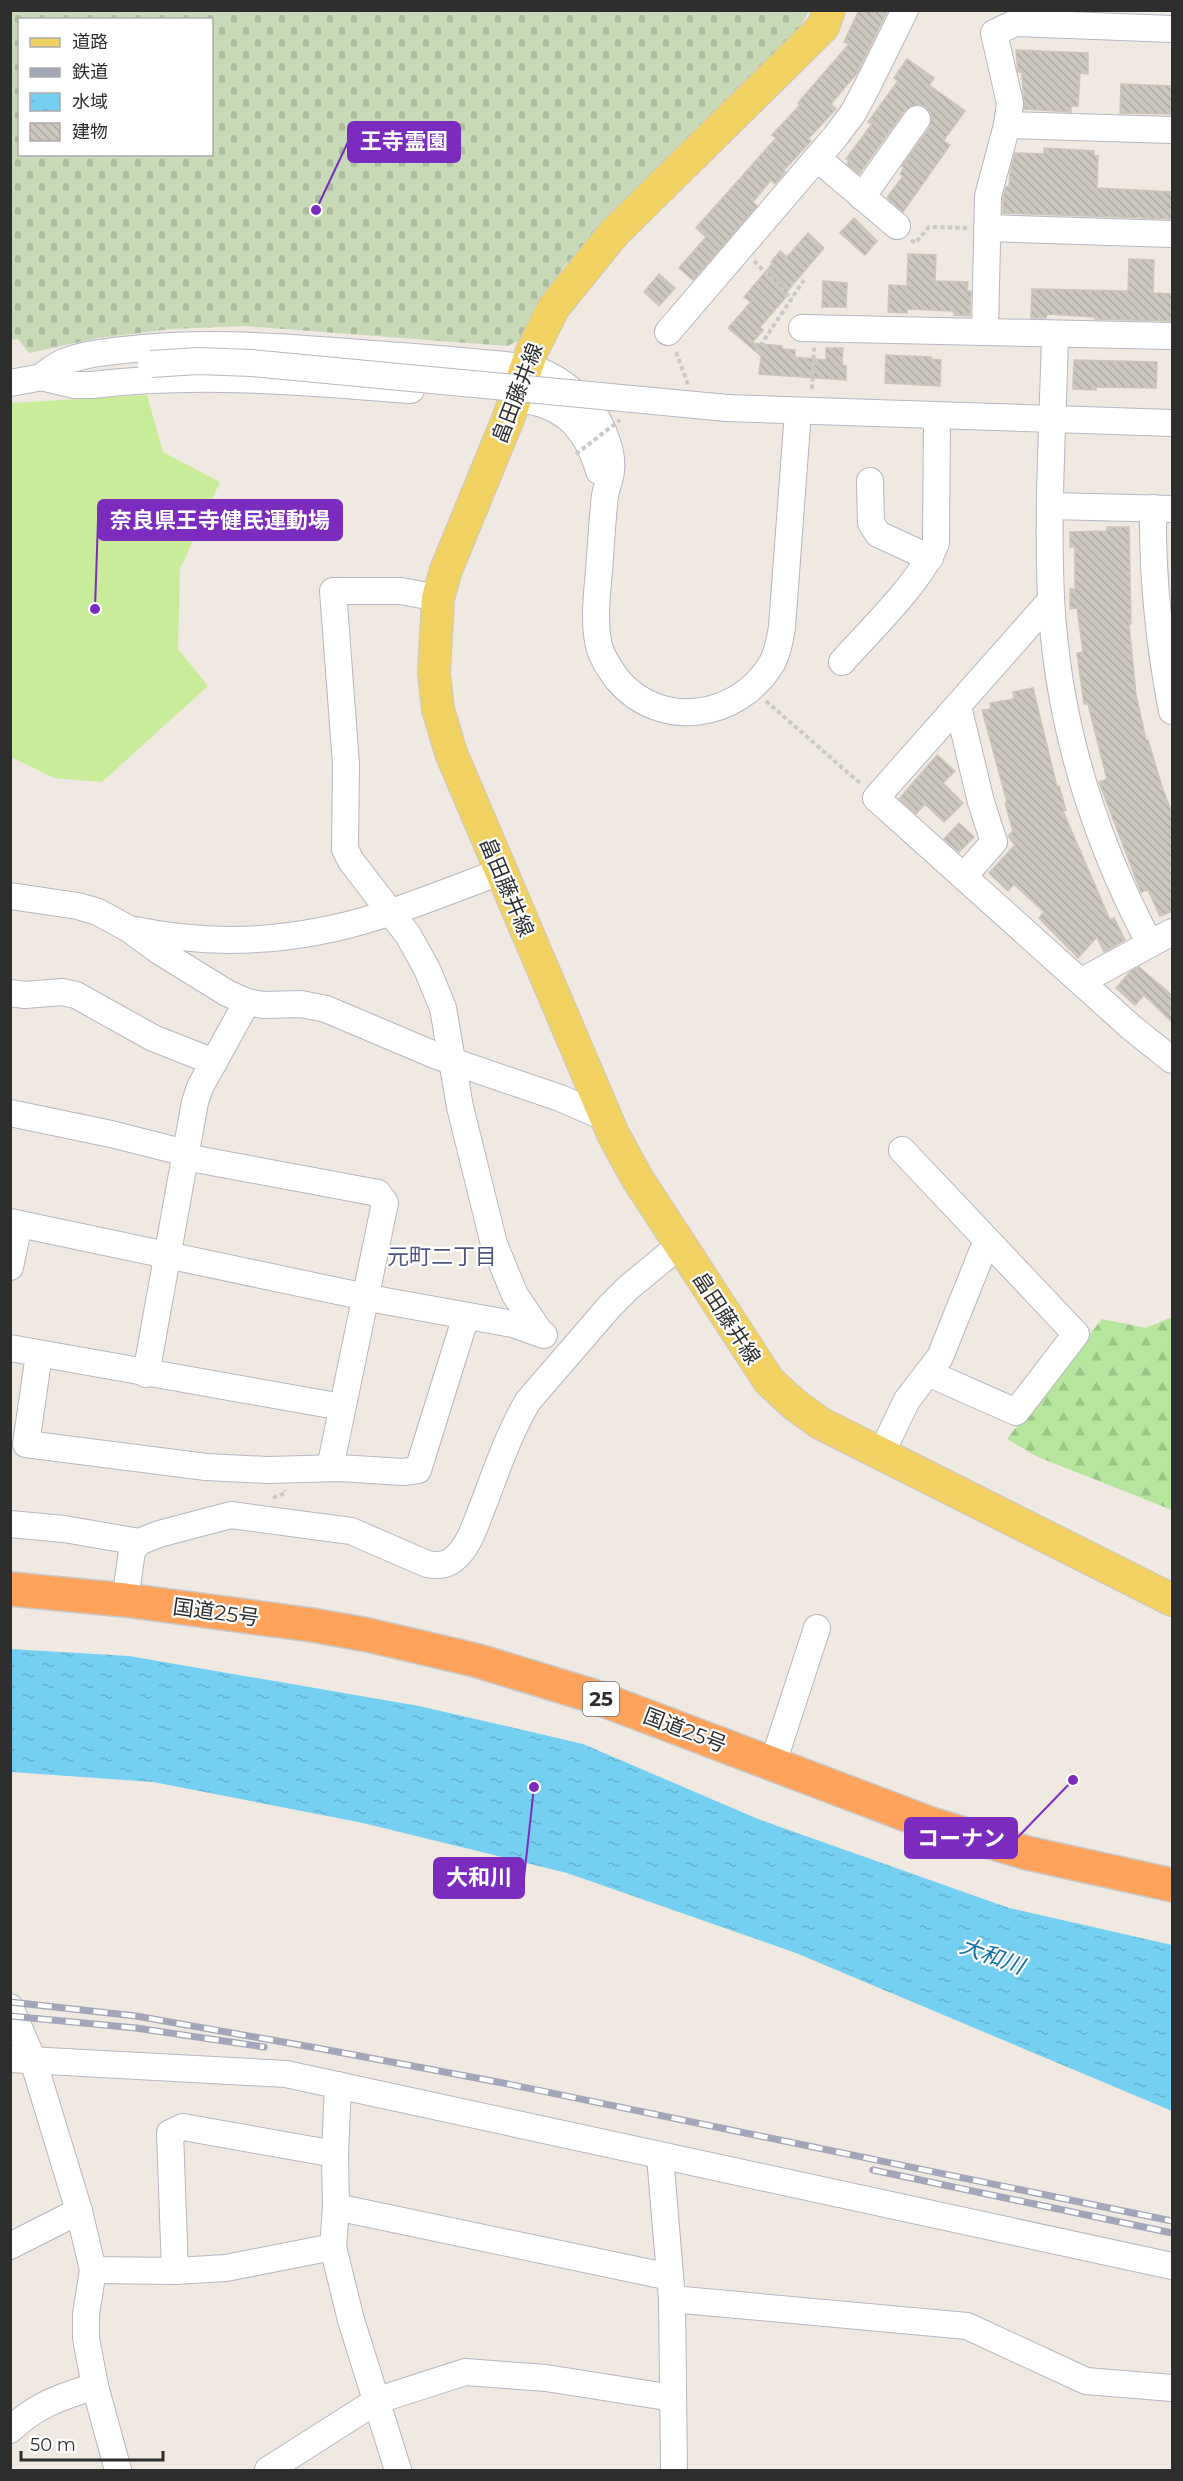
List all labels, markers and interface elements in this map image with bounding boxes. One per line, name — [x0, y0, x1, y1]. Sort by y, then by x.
legend — [18, 18, 213, 156]
text: 道路 — [72, 31, 108, 53]
text: 鉄道 — [72, 61, 108, 83]
text: 水域 — [72, 91, 108, 113]
text: 建物 — [72, 121, 108, 143]
callout: 王寺霊園 — [348, 122, 460, 162]
text: 王寺霊園 — [360, 128, 448, 155]
street label: 畠田藤井線 — [487, 340, 547, 446]
callout: 奈良県王寺健民運動場 — [98, 500, 342, 540]
text: 奈良県王寺健民運動場 — [110, 507, 330, 534]
street label: 畠田藤井線 — [475, 834, 539, 940]
district label: 元町二丁目 — [387, 1243, 497, 1270]
street label: 畠田藤井線 — [688, 1267, 766, 1369]
street label: 国道25号 — [171, 1594, 261, 1630]
road number: 25 — [583, 1682, 619, 1716]
street label: 国道25号 — [640, 1703, 730, 1757]
callout: コーナン — [905, 1818, 1017, 1858]
text: コーナン — [917, 1825, 1005, 1852]
callout: 大和川 — [434, 1858, 524, 1898]
text: 大和川 — [446, 1864, 512, 1891]
water label: 大和川 — [956, 1932, 1029, 1981]
scale bar — [21, 2424, 164, 2462]
text: 50 m — [30, 2434, 76, 2456]

